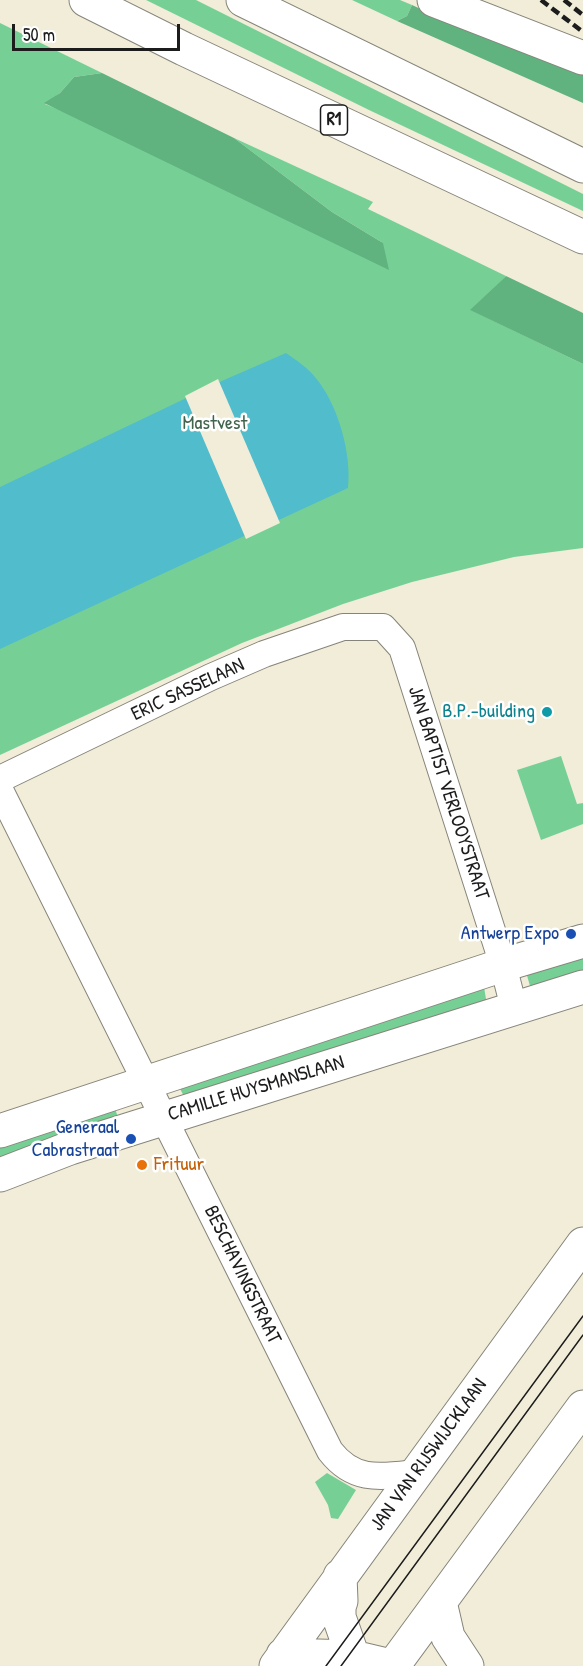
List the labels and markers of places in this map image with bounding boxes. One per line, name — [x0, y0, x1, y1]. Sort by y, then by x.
place label: B.P.-building — [442, 700, 535, 724]
marker: B.P.-building — [540, 705, 554, 719]
place label: Antwerp Expo — [461, 922, 559, 946]
marker: Antwerp Expo — [564, 927, 578, 941]
place label: Generaal Cabrastraat — [32, 1116, 119, 1163]
marker: Generaal Cabrastraat — [124, 1132, 138, 1146]
place label: Frituur — [154, 1153, 204, 1177]
marker: Frituur — [135, 1158, 149, 1172]

